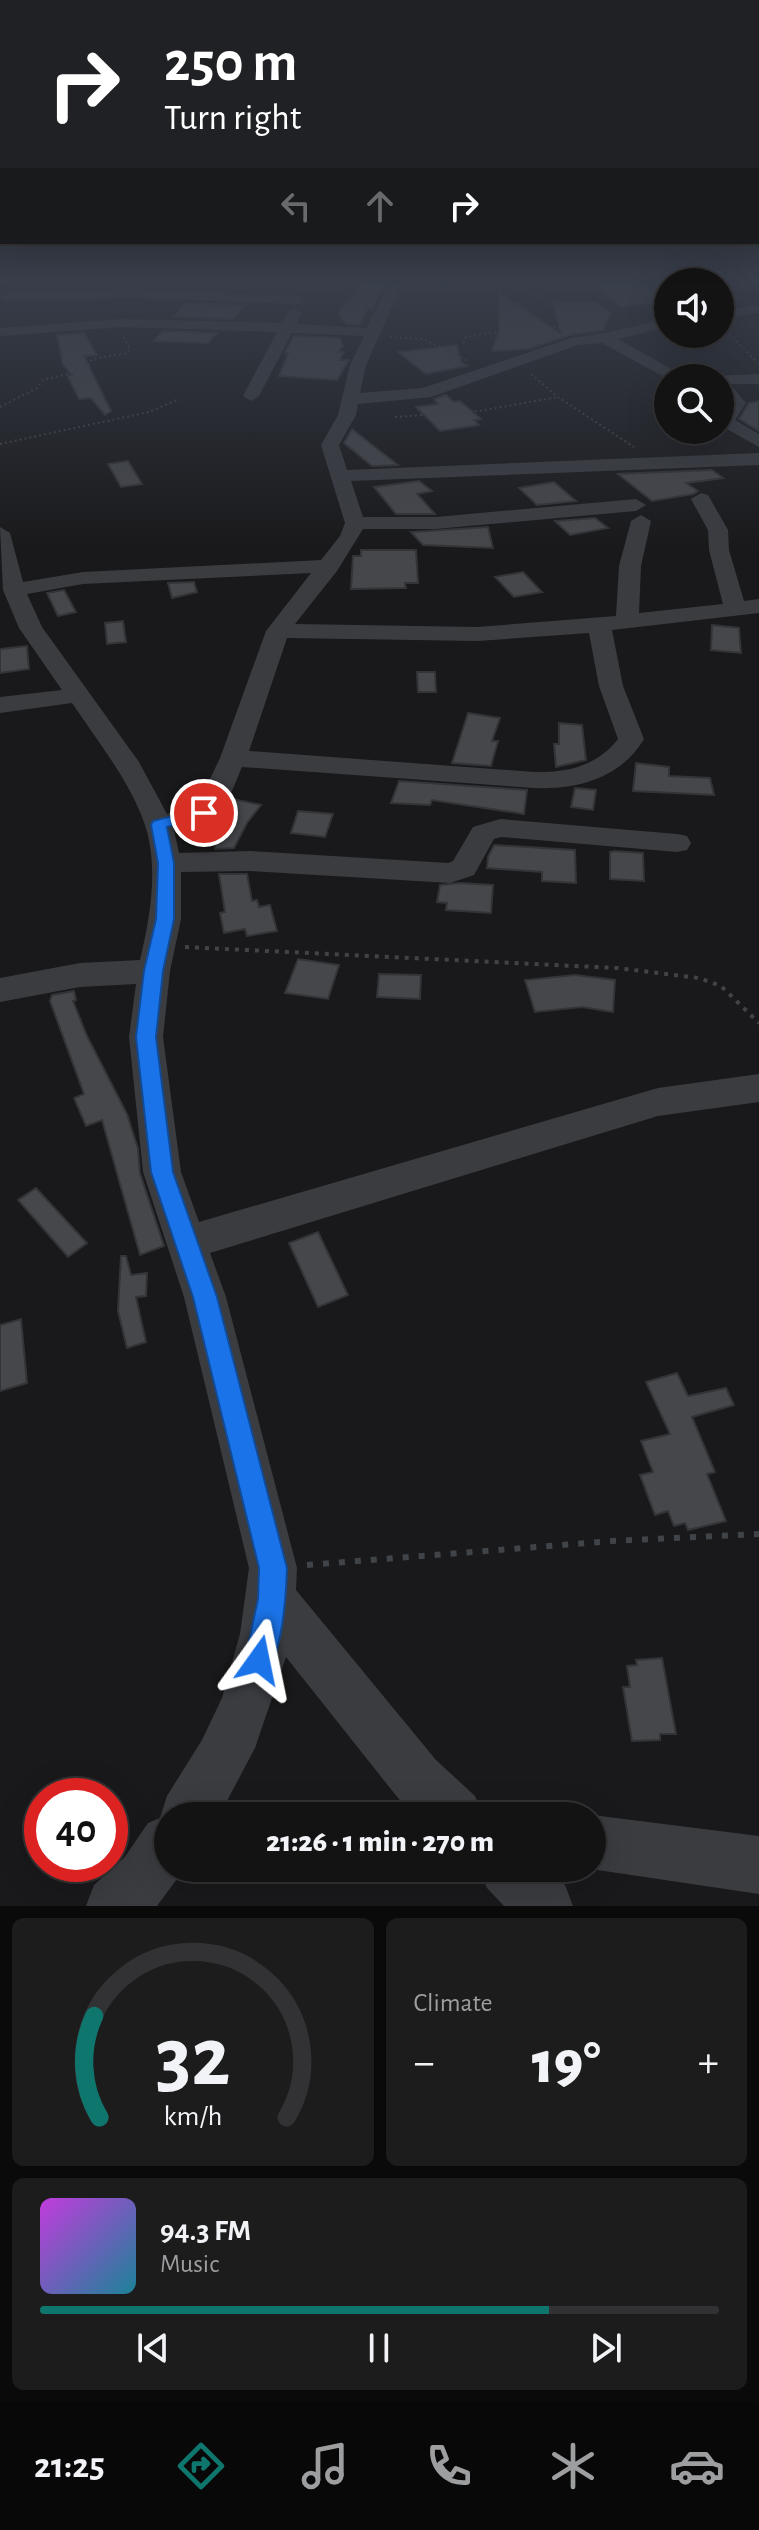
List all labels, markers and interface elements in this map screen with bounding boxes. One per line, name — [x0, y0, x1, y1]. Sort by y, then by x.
icon: right — [32, 32, 136, 136]
text: 250 m — [164, 35, 297, 91]
text: Turn right — [164, 100, 301, 136]
icon: left — [274, 184, 318, 228]
icon: ahead — [358, 184, 402, 228]
icon: right — [442, 184, 486, 228]
map controls — [654, 268, 734, 444]
button: sound — [654, 268, 734, 348]
button: search — [654, 364, 734, 444]
pin — [170, 779, 238, 847]
icon: arrive — [182, 791, 226, 835]
position arrow — [217, 1618, 301, 1702]
speed limit sign: 40 — [24, 1778, 128, 1882]
text: 21:26 · 1 min · 270 m — [266, 1827, 494, 1857]
text: Climate — [414, 1990, 492, 2016]
text: 32 — [155, 2017, 230, 2101]
text: 19° — [532, 2034, 601, 2094]
text: − — [414, 2041, 435, 2085]
text: + — [698, 2041, 719, 2085]
text: km/h — [163, 2102, 222, 2131]
text: 94.3 FM — [160, 2216, 251, 2246]
text: Music — [160, 2251, 219, 2277]
icon: previous — [131, 2326, 175, 2370]
icon: pause — [357, 2326, 401, 2370]
icon: next — [584, 2326, 628, 2370]
icon: directions — [173, 2438, 229, 2494]
icon: music — [297, 2438, 353, 2494]
icon: phone — [421, 2438, 477, 2494]
icon: climate — [545, 2438, 601, 2494]
icon: car — [669, 2438, 725, 2494]
text: 21:25 — [34, 2448, 105, 2484]

